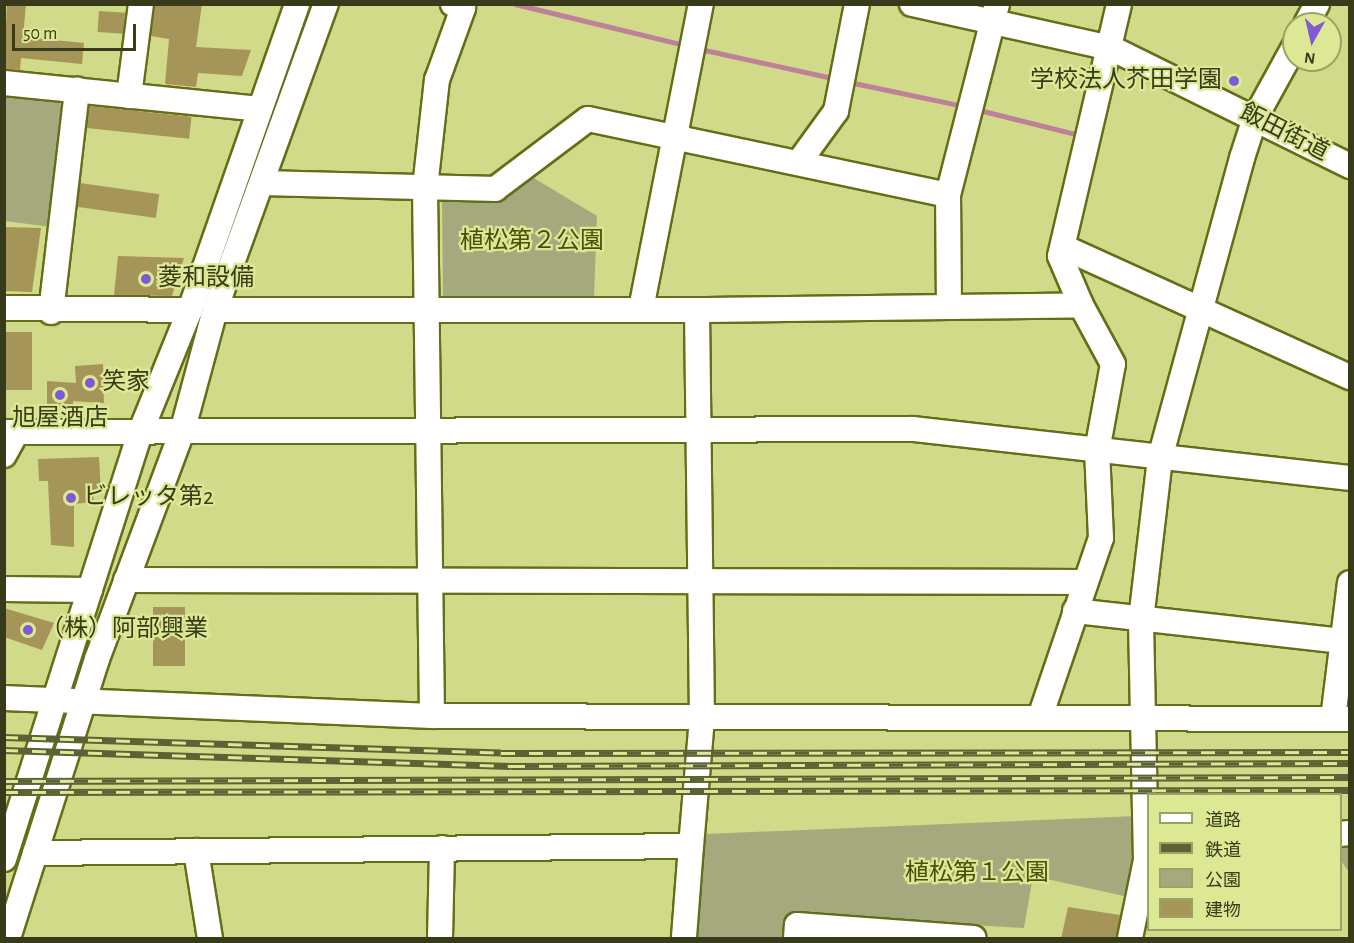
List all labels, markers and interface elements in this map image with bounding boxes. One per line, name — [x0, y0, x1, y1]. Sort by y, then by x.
scale bar — [15, 12, 140, 50]
north arrow — [1282, 12, 1342, 72]
text: 50 m — [23, 25, 57, 43]
text: N — [1303, 49, 1316, 67]
place label: 学校法人芥田学園 — [1030, 67, 1222, 95]
marker: 学校法人芥田学園 — [1227, 74, 1241, 88]
street label: 飯田街道 — [1235, 98, 1333, 168]
park label: 植松第２公園 — [460, 228, 604, 256]
place label: 菱和設備 — [158, 265, 254, 293]
marker: 菱和設備 — [139, 272, 153, 286]
place label: 笑家 — [102, 369, 150, 397]
marker: 笑家 — [83, 376, 97, 390]
marker: 旭屋酒店 — [53, 388, 67, 402]
place label: 旭屋酒店 — [12, 405, 108, 433]
place label: ビレッタ第2 — [83, 484, 214, 512]
marker: ビレッタ第2 — [64, 491, 78, 505]
place label: （株）阿部興業 — [40, 616, 208, 644]
marker: （株）阿部興業 — [21, 623, 35, 637]
legend — [1147, 793, 1342, 931]
text: 道路 — [1205, 812, 1241, 830]
text: 鉄道 — [1205, 842, 1241, 860]
park label: 植松第１公園 — [905, 860, 1049, 888]
text: 公園 — [1205, 872, 1241, 890]
text: 建物 — [1205, 902, 1241, 920]

